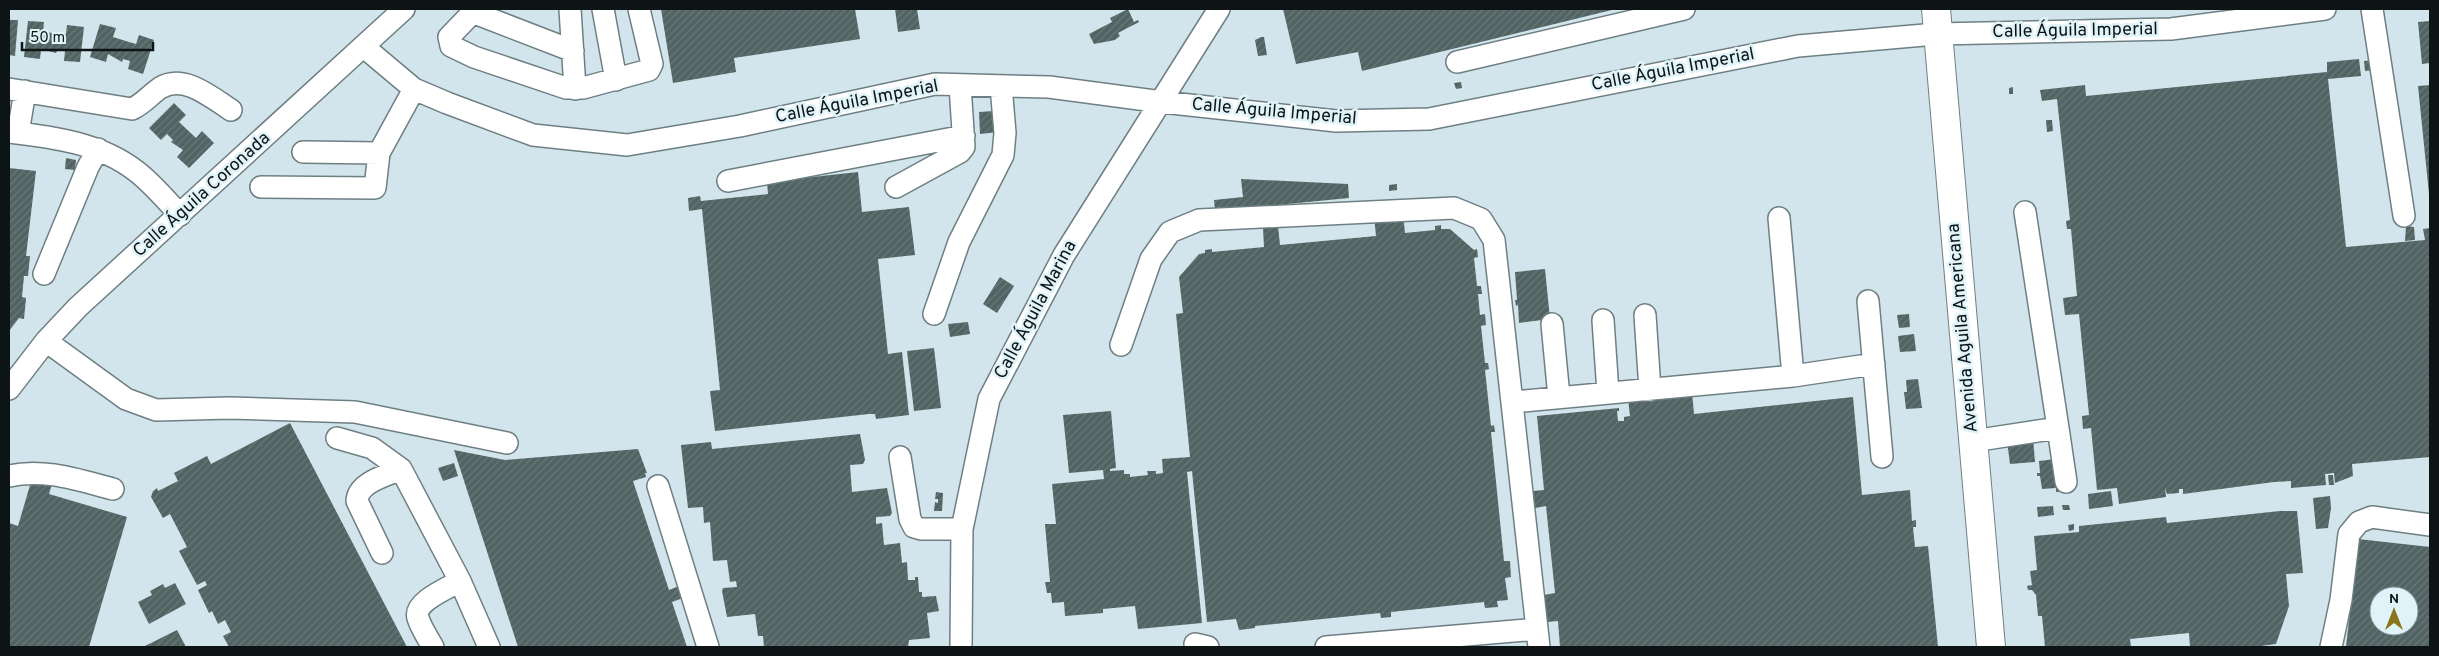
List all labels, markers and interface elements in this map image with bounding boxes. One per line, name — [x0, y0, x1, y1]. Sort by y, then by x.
street label: Calle Águila Imperial — [1992, 16, 2158, 44]
scale bar — [22, 20, 154, 52]
text: 50 m — [30, 29, 65, 48]
street label: Calle Águila Imperial — [1589, 41, 1756, 97]
street label: Calle Águila Imperial — [773, 73, 940, 129]
street label: Calle Águila Imperial — [1191, 91, 1358, 131]
street label: Calle Águila Coronada — [127, 126, 275, 263]
street label: Avenida Aguila Americana — [1942, 222, 1984, 434]
street label: Calle Águila Marina — [988, 236, 1082, 383]
north arrow — [2369, 586, 2419, 636]
text: N — [2389, 591, 2399, 608]

